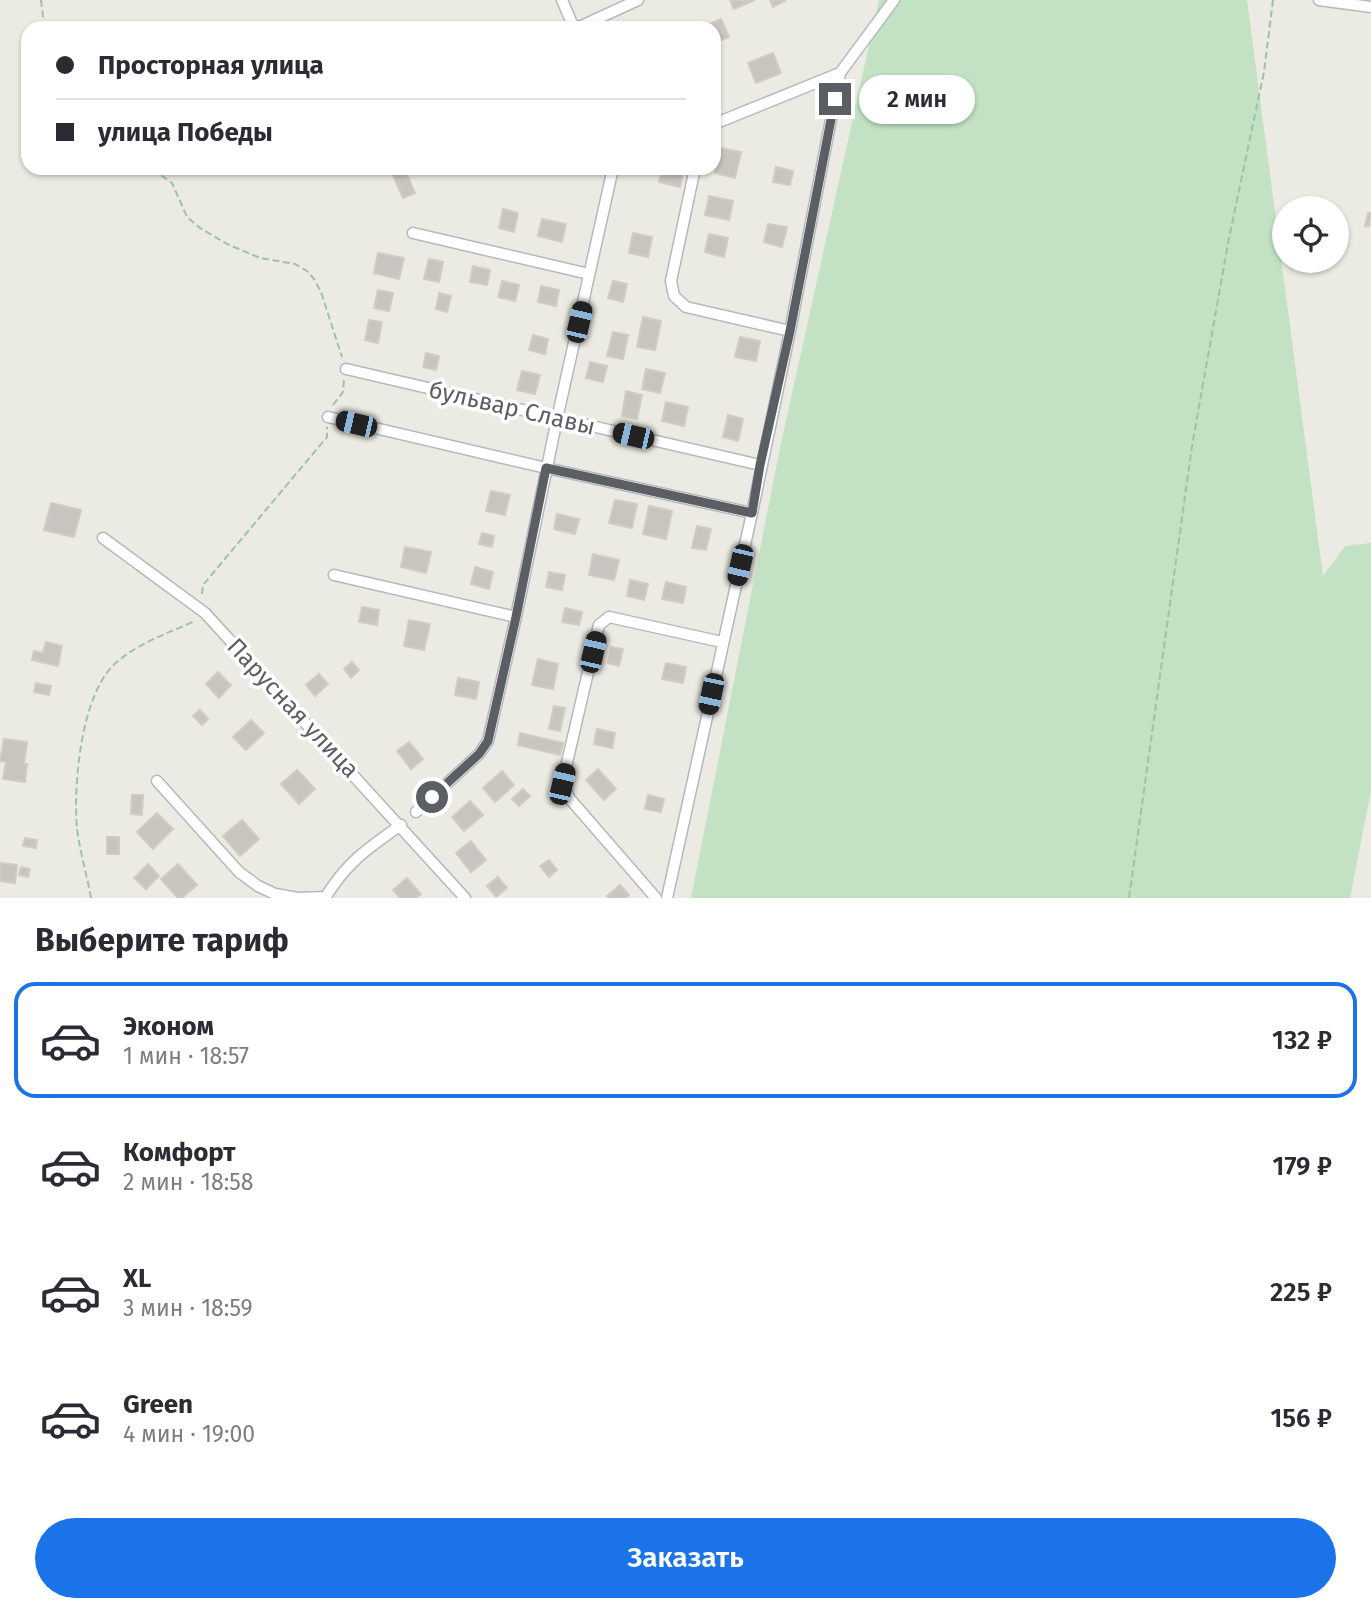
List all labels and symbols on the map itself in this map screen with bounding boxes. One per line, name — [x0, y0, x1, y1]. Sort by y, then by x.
callout: 2 мин — [860, 74, 975, 124]
route end — [819, 83, 851, 115]
car — [565, 299, 594, 345]
street label: бульвар Славы — [426, 375, 598, 441]
car — [334, 409, 379, 439]
car — [611, 421, 656, 451]
car — [726, 542, 755, 588]
car — [579, 629, 608, 675]
street label: Парусная улица — [221, 633, 365, 783]
car — [697, 671, 726, 717]
car — [548, 761, 577, 807]
route start — [416, 781, 448, 813]

